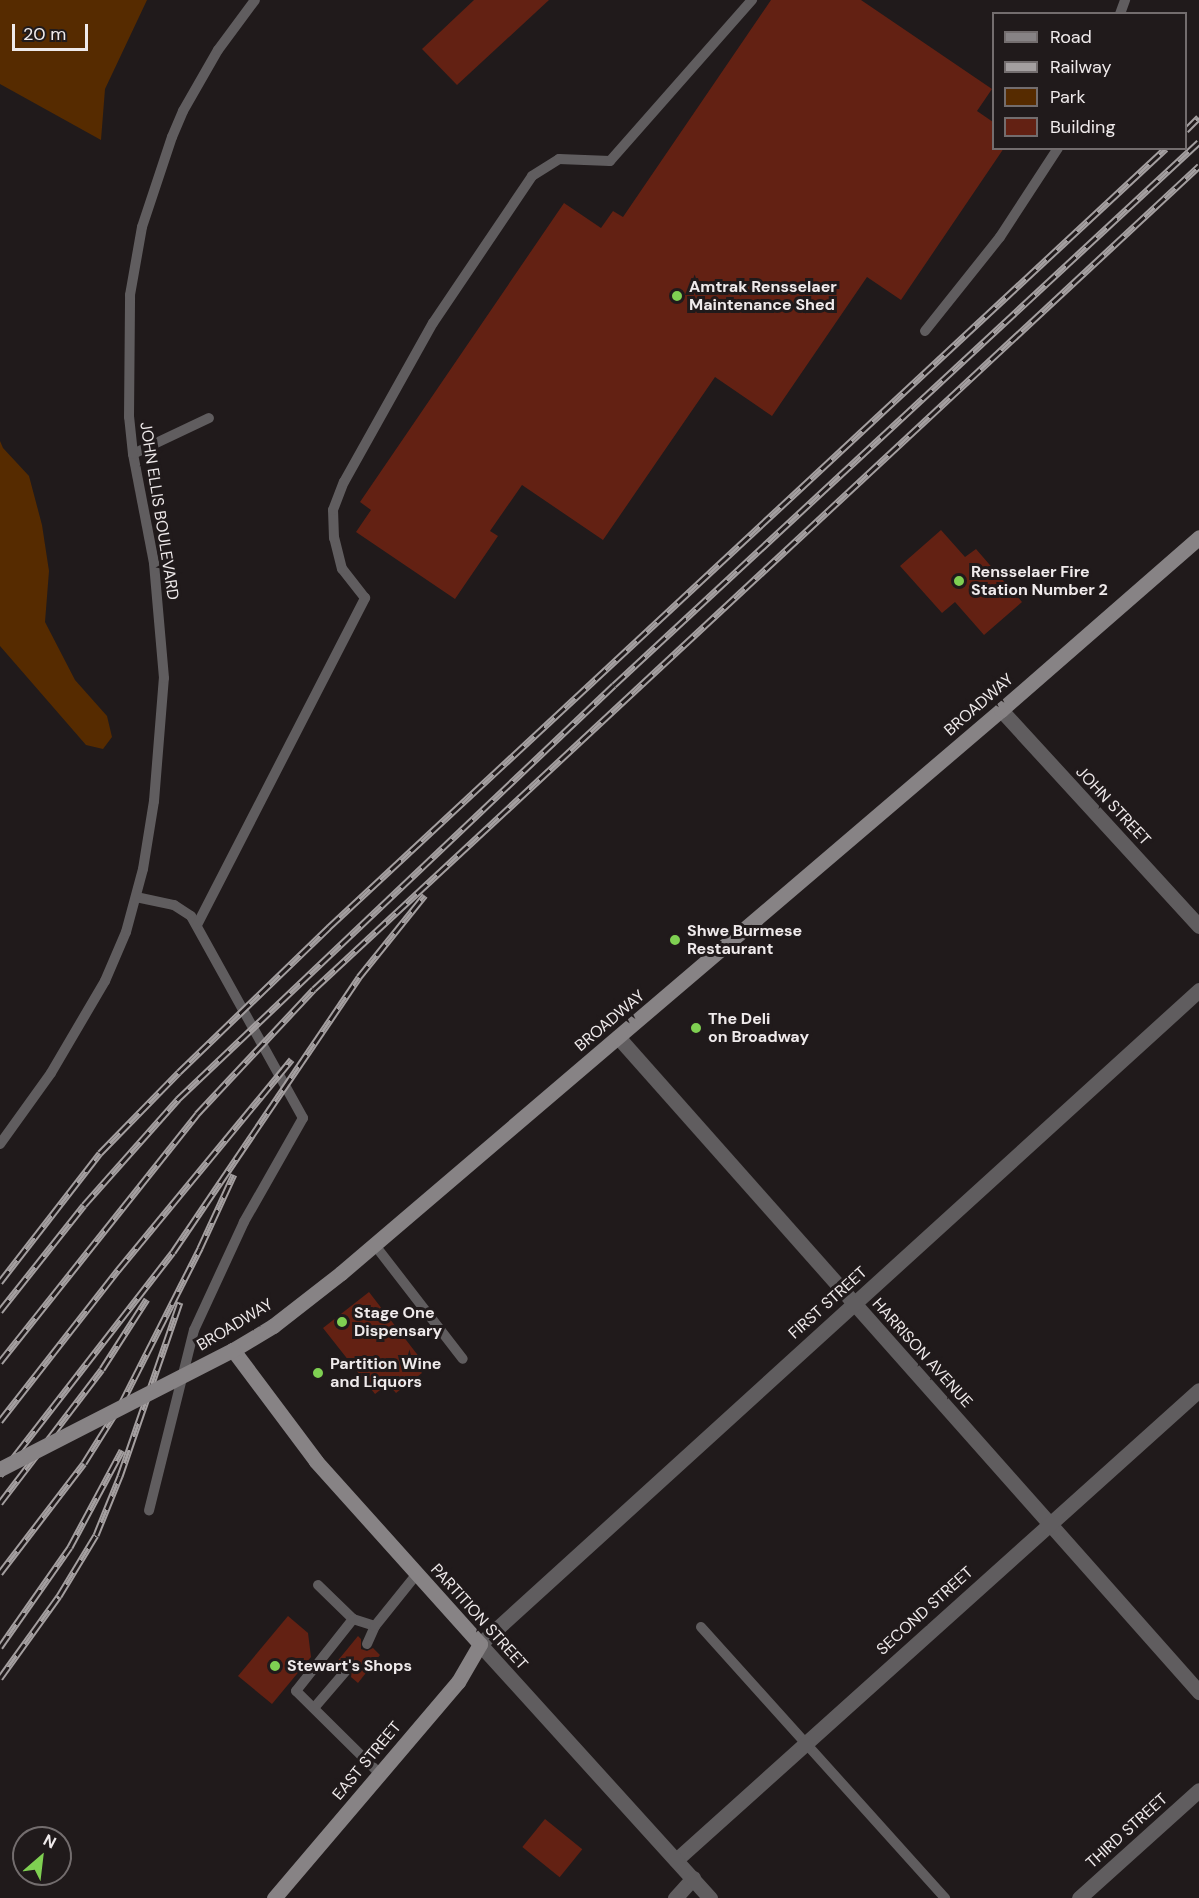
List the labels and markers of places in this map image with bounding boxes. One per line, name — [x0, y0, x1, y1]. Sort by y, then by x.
place label: Amtrak Rensselaer Maintenance Shed — [689, 277, 837, 315]
marker: Amtrak Rensselaer Maintenance Shed — [670, 289, 684, 303]
place label: Rensselaer Fire Station Number 2 — [971, 562, 1108, 600]
marker: Rensselaer Fire Station Number 2 — [952, 574, 966, 588]
place label: Shwe Burmese Restaurant — [687, 921, 802, 959]
marker: Shwe Burmese Restaurant — [668, 933, 682, 947]
place label: The Deli on Broadway — [708, 1009, 809, 1047]
marker: The Deli on Broadway — [689, 1021, 703, 1035]
place label: Stage One Dispensary — [354, 1303, 442, 1341]
marker: Stage One Dispensary — [335, 1315, 349, 1329]
place label: Partition Wine and Liquors — [330, 1354, 441, 1392]
marker: Partition Wine and Liquors — [311, 1366, 325, 1380]
place label: Stewart's Shops — [287, 1656, 412, 1676]
marker: Stewart's Shops — [268, 1659, 282, 1673]

